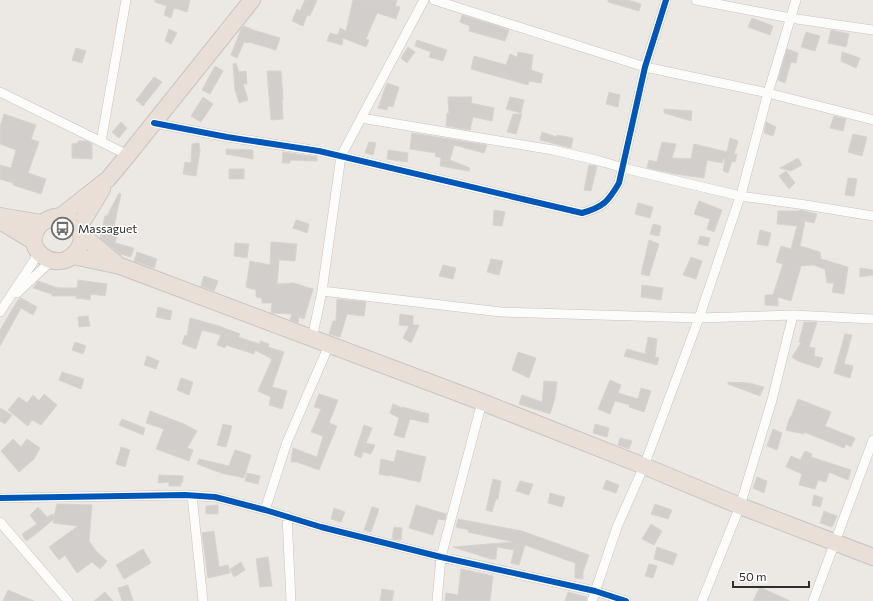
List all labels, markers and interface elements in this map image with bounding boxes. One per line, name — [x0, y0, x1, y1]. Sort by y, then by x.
bus stop icon: Massaguet — [49, 216, 75, 242]
place label: Massaguet — [78, 221, 137, 235]
scale bar — [733, 563, 809, 589]
text: 50 m — [739, 569, 767, 583]

